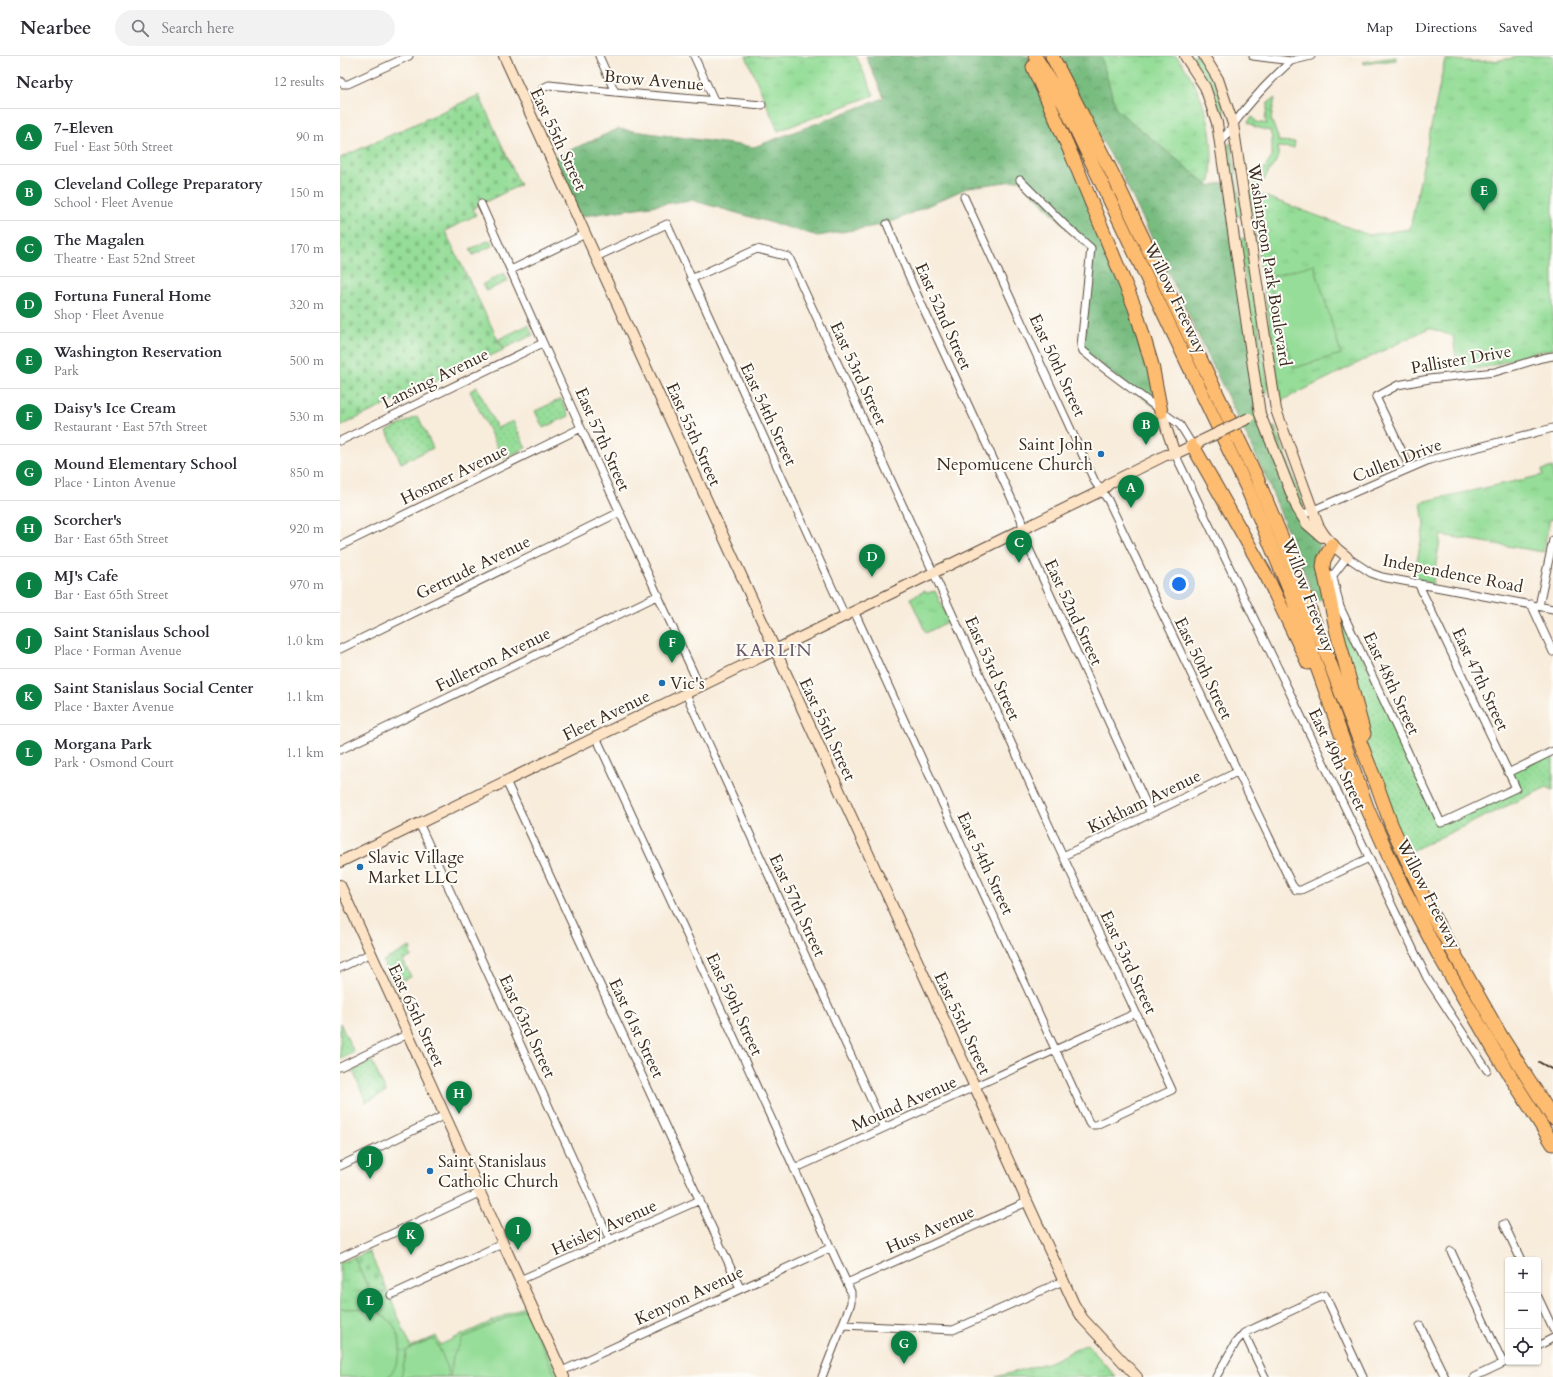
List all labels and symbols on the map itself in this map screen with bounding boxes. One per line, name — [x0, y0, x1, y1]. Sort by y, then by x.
street label: Brow Avenue — [603, 65, 705, 96]
street label: East 55th Street — [525, 84, 593, 195]
street label: Washington Park Boulevard — [1242, 161, 1297, 368]
pin: E — [1471, 178, 1497, 211]
street label: Willow Freeway — [1138, 238, 1212, 358]
street label: East 52nd Street — [910, 259, 978, 374]
street label: East 50th Street — [1024, 310, 1092, 421]
street label: East 53rd Street — [825, 318, 893, 429]
street label: Pallister Drive — [1409, 339, 1513, 380]
street label: Lansing Avenue — [378, 343, 493, 414]
street label: East 54th Street — [735, 359, 803, 470]
street label: East 55th Street — [660, 379, 727, 490]
street label: East 57th Street — [569, 384, 636, 495]
pin: B — [1133, 412, 1159, 445]
place label: Saint John Nepomucene Church — [936, 433, 1094, 476]
street label: Cullen Drive — [1349, 433, 1445, 488]
street label: Hosmer Avenue — [397, 438, 512, 510]
marker: Saint John Nepomucene Church — [1096, 449, 1106, 459]
pin: A — [1118, 475, 1144, 508]
street label: Gertrude Avenue — [412, 530, 534, 605]
pin: C — [1006, 530, 1032, 563]
street label: Willow Freeway — [1276, 534, 1341, 656]
pin: D — [859, 544, 885, 577]
street label: Independence Road — [1381, 549, 1525, 598]
street label: East 52nd Street — [1039, 555, 1109, 670]
your location — [1169, 574, 1189, 594]
street label: East 53rd Street — [959, 613, 1026, 724]
street label: East 50th Street — [1169, 613, 1238, 724]
street label: Fullerton Avenue — [432, 622, 555, 697]
street label: East 47th Street — [1447, 624, 1515, 735]
street label: East 48th Street — [1358, 628, 1426, 739]
pin: F — [659, 630, 685, 663]
district label: KARLIN — [735, 638, 813, 663]
place label: Vic's — [670, 672, 705, 695]
street label: East 55th Street — [794, 674, 862, 785]
marker: Vic's — [657, 678, 667, 688]
street label: Fleet Avenue — [559, 684, 654, 747]
street label: East 49th Street — [1303, 704, 1372, 815]
street label: Kirkham Avenue — [1084, 764, 1205, 839]
street label: East 54th Street — [952, 808, 1020, 919]
street label: Willow Freeway — [1390, 834, 1466, 953]
place label: Slavic Village Market LLC — [368, 846, 464, 889]
street label: East 57th Street — [764, 850, 832, 961]
marker: Slavic Village Market LLC — [355, 862, 365, 872]
street label: East 53rd Street — [1095, 907, 1163, 1018]
street label: East 59th Street — [701, 949, 769, 1060]
street label: East 65th Street — [383, 960, 451, 1071]
street label: East 55th Street — [929, 968, 997, 1079]
street label: East 63rd Street — [494, 971, 562, 1082]
street label: East 61st Street — [603, 975, 670, 1082]
street label: Mound Avenue — [848, 1070, 960, 1137]
pin: H — [446, 1081, 472, 1114]
pin: J — [357, 1146, 383, 1179]
place label: Saint Stanislaus Catholic Church — [438, 1150, 559, 1193]
marker: Saint Stanislaus Catholic Church — [425, 1166, 435, 1176]
street label: Heisley Avenue — [548, 1194, 661, 1261]
street label: Huss Avenue — [882, 1200, 978, 1259]
pin: I — [505, 1217, 531, 1250]
pin: K — [398, 1222, 424, 1255]
street label: Kenyon Avenue — [631, 1260, 747, 1331]
pin: L — [357, 1288, 383, 1321]
pin: G — [891, 1331, 917, 1364]

